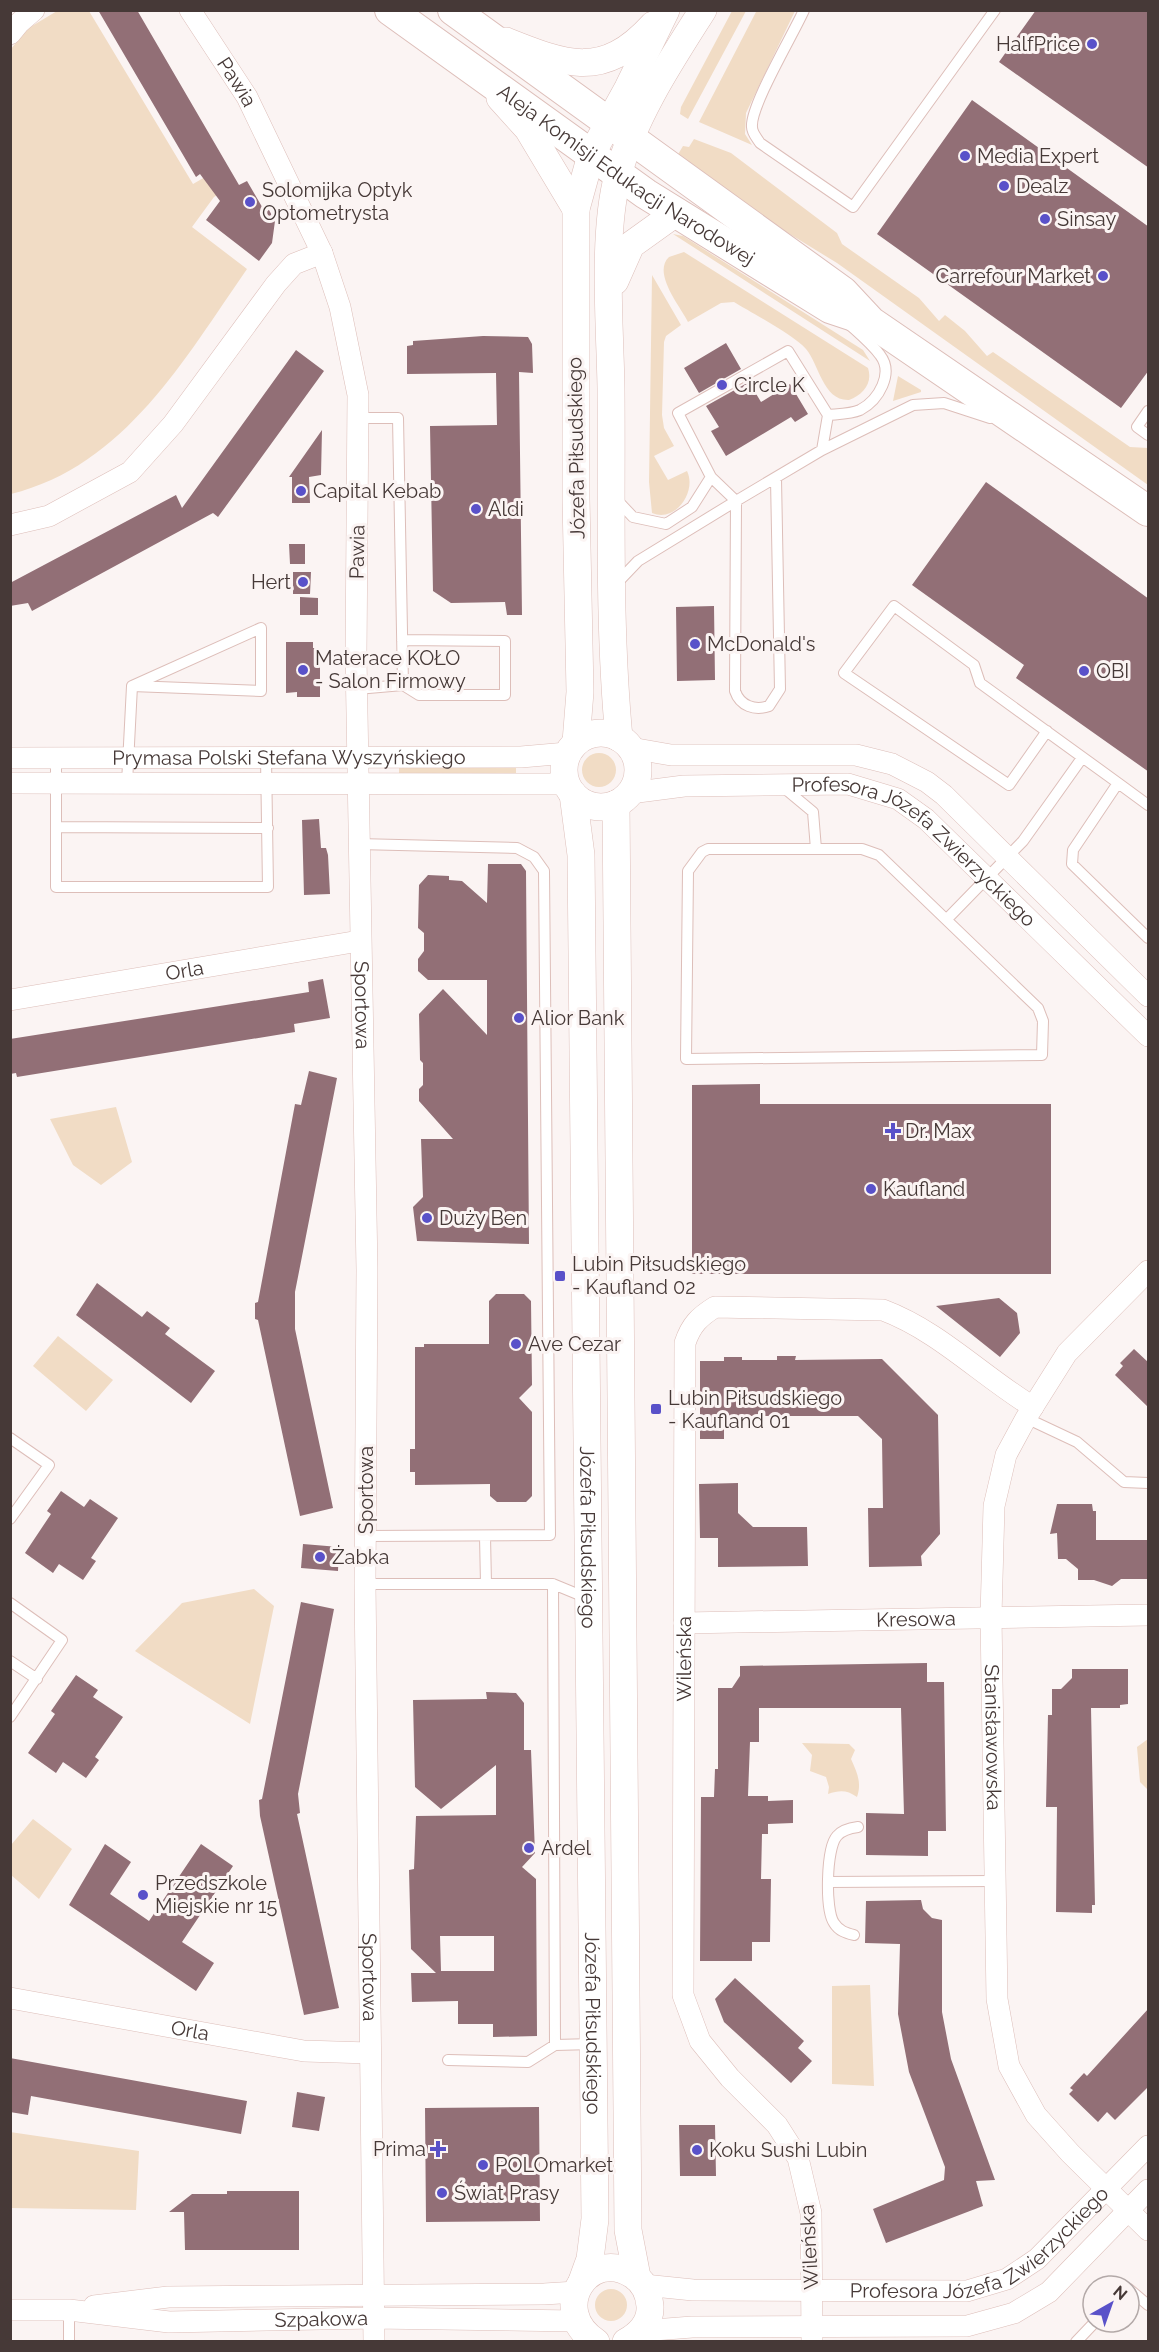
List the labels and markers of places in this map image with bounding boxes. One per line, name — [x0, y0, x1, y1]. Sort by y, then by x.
place label: HalfPrice — [996, 32, 1080, 56]
marker: HalfPrice — [1085, 37, 1099, 51]
place label: Media Expert — [977, 144, 1099, 168]
marker: Media Expert — [958, 149, 972, 163]
place label: Dealz — [1016, 174, 1068, 198]
place label: Solomijka Optyk Optometrysta — [262, 178, 413, 225]
marker: Dealz — [997, 179, 1011, 193]
marker: Solomijka Optyk Optometrysta — [243, 195, 257, 209]
place label: Sinsay — [1057, 207, 1116, 231]
marker: Sinsay — [1038, 212, 1052, 226]
place label: Carrefour Market — [936, 264, 1091, 288]
marker: Carrefour Market — [1096, 269, 1110, 283]
place label: Circle K — [734, 373, 805, 397]
marker: Circle K — [715, 378, 729, 392]
place label: Capital Kebab — [313, 479, 441, 503]
marker: Capital Kebab — [294, 484, 308, 498]
place label: Aldi — [488, 497, 524, 521]
marker: Aldi — [469, 502, 483, 516]
place label: Hert — [251, 570, 291, 594]
marker: Hert — [296, 575, 310, 589]
place label: McDonald's — [707, 632, 815, 656]
marker: McDonald's — [688, 637, 702, 651]
place label: Materace KOŁO - Salon Firmowy — [315, 646, 466, 693]
place label: OBI — [1096, 659, 1129, 683]
marker: Materace KOŁO - Salon Firmowy — [296, 663, 310, 677]
marker: OBI — [1077, 664, 1091, 678]
place label: Alior Bank — [531, 1006, 625, 1030]
marker: Alior Bank — [512, 1011, 526, 1025]
place label: Dr. Max — [905, 1119, 972, 1143]
marker: Dr. Max — [886, 1124, 900, 1138]
place label: Kaufland — [883, 1177, 965, 1201]
marker: Kaufland — [864, 1182, 878, 1196]
place label: Duży Ben — [439, 1206, 527, 1230]
marker: Duży Ben — [420, 1211, 434, 1225]
place label: Lubin Piłsudskiego - Kaufland 02 — [572, 1252, 746, 1299]
marker: Lubin Piłsudskiego - Kaufland 02 — [553, 1269, 567, 1283]
place label: Ave Cezar — [528, 1332, 621, 1356]
marker: Ave Cezar — [509, 1337, 523, 1351]
place label: Lubin Piłsudskiego - Kaufland 01 — [668, 1386, 842, 1433]
marker: Lubin Piłsudskiego - Kaufland 01 — [649, 1402, 663, 1416]
place label: Żabka — [332, 1544, 389, 1569]
marker: Żabka — [313, 1550, 327, 1564]
place label: Ardel — [541, 1836, 591, 1860]
marker: Ardel — [522, 1841, 536, 1855]
place label: Przedszkole Miejskie nr 15 — [155, 1871, 277, 1918]
marker: Przedszkole Miejskie nr 15 — [136, 1888, 150, 1902]
place label: Prima — [373, 2137, 426, 2161]
place label: Koku Sushi Lubin — [709, 2138, 867, 2162]
marker: Prima — [431, 2142, 445, 2156]
marker: Koku Sushi Lubin — [690, 2143, 704, 2157]
place label: POLOmarket — [495, 2153, 613, 2177]
marker: POLOmarket — [476, 2158, 490, 2172]
place label: Świat Prasy — [454, 2180, 560, 2205]
marker: Świat Prasy — [435, 2186, 449, 2200]

